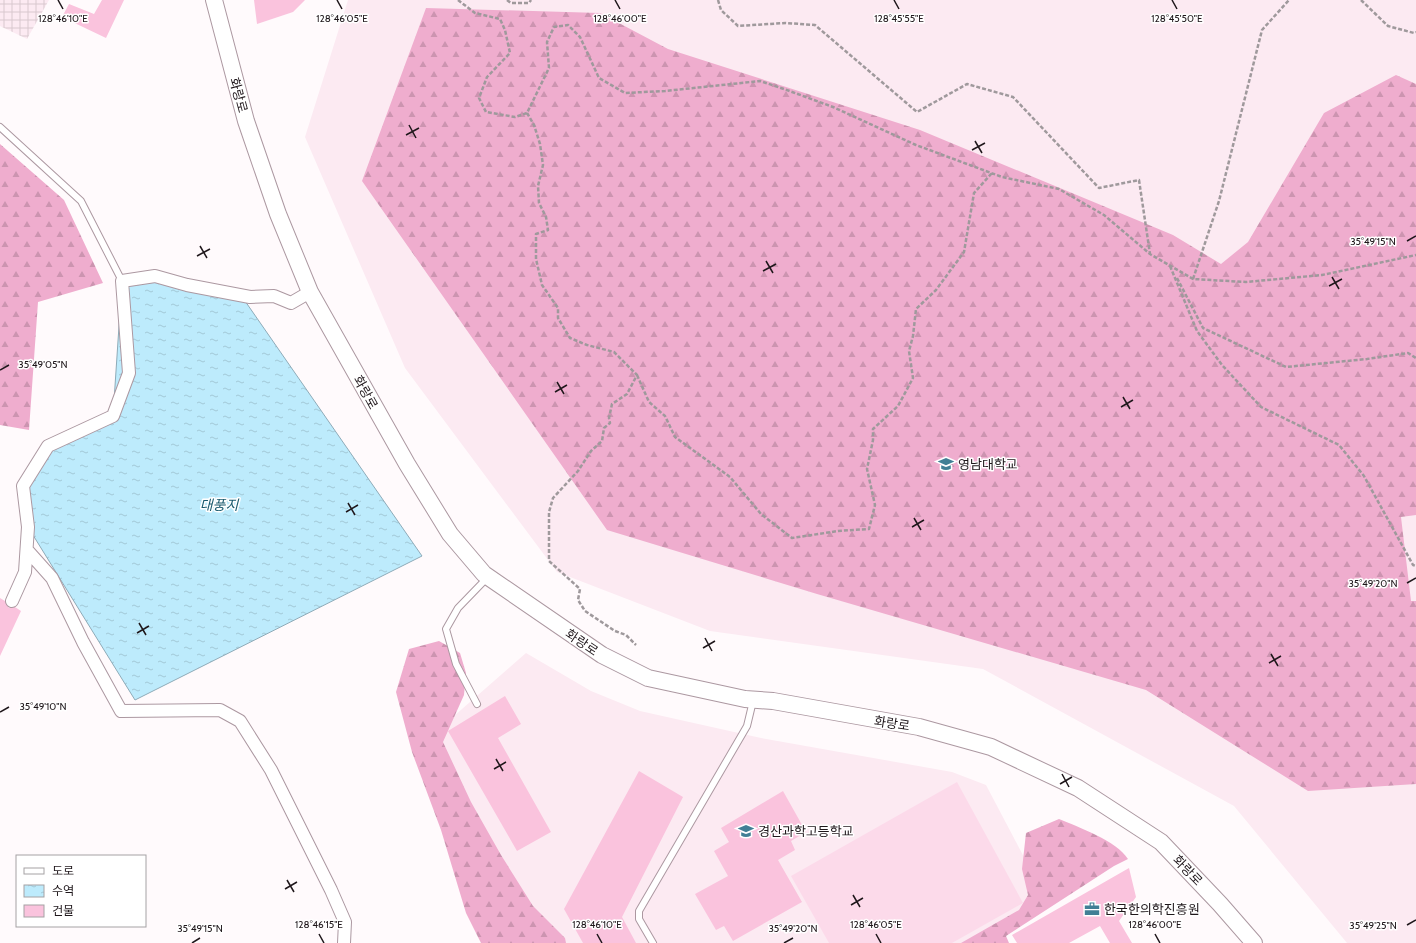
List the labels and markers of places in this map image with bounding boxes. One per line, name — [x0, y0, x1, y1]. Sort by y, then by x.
school or university icon: 영남대학교 — [937, 455, 955, 473]
place label: 영남대학교 — [958, 456, 1018, 472]
school or university icon: 경산과학고등학교 — [737, 822, 755, 840]
place label: 경산과학고등학교 — [758, 823, 854, 839]
office icon: 한국한의학진흥원 — [1083, 900, 1101, 918]
place label: 한국한의학진흥원 — [1104, 901, 1200, 917]

